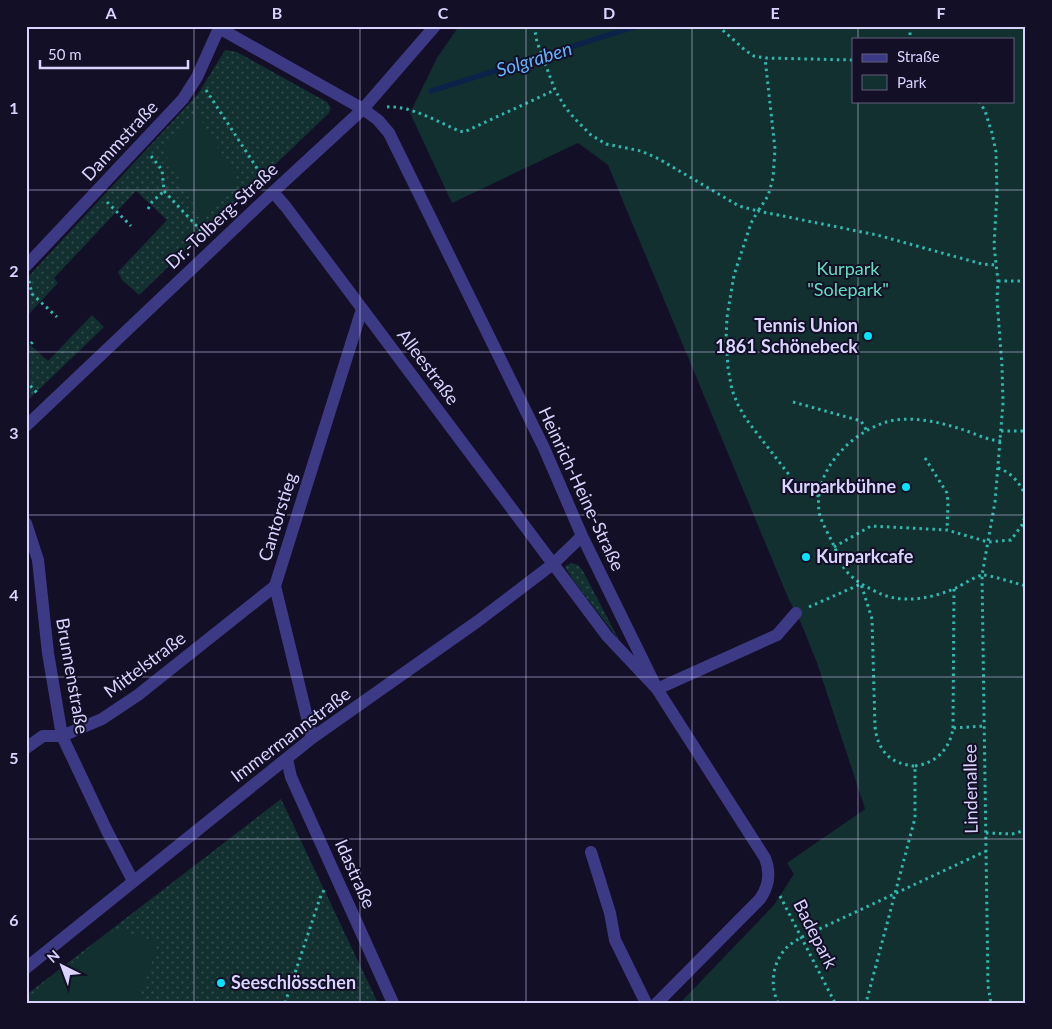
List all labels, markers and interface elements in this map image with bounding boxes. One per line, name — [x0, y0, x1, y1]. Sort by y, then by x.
text: A — [104, 3, 117, 22]
text: B — [272, 3, 282, 22]
text: C — [438, 3, 449, 22]
text: D — [603, 3, 615, 22]
text: E — [770, 3, 780, 22]
text: F — [936, 3, 946, 22]
water label: Solgraben — [493, 36, 574, 81]
scale bar — [40, 38, 188, 70]
legend — [852, 38, 1014, 102]
text: 50 m — [48, 45, 82, 63]
text: Straße — [897, 47, 940, 65]
text: Park — [897, 73, 927, 91]
street label: Dammstraße — [77, 96, 162, 185]
text: 1 — [9, 98, 19, 117]
street label: Dr.-Tolberg-Straße — [161, 158, 282, 273]
park label: Kurpark "Solepark" — [807, 257, 889, 300]
text: 2 — [9, 261, 19, 280]
place label: Tennis Union 1861 Schönebeck — [715, 314, 858, 357]
street label: Alleestraße — [393, 324, 464, 409]
marker: Tennis Union 1861 Schönebeck — [862, 330, 874, 342]
street label: Heinrich-Heine-Straße — [534, 403, 630, 574]
text: 3 — [9, 423, 19, 442]
street label: Cantorstieg — [253, 470, 301, 564]
place label: Kurparkbühne — [781, 475, 896, 497]
marker: Kurparkbühne — [900, 481, 912, 493]
place label: Kurparkcafe — [816, 545, 914, 567]
marker: Kurparkcafe — [800, 551, 812, 563]
text: 4 — [9, 585, 19, 604]
street label: Brunnenstraße — [52, 616, 94, 735]
street label: Mittelstraße — [99, 626, 190, 702]
street label: Immermannstraße — [226, 682, 355, 786]
street label: Lindenallee — [958, 744, 982, 834]
text: 5 — [9, 748, 19, 767]
street label: Idastraße — [331, 836, 381, 912]
street label: Badepark — [789, 895, 843, 973]
text: 6 — [9, 910, 19, 929]
north arrow — [38, 942, 88, 992]
text: N — [43, 946, 63, 966]
place label: Seeschlösschen — [231, 971, 356, 993]
marker: Seeschlösschen — [215, 977, 227, 989]

